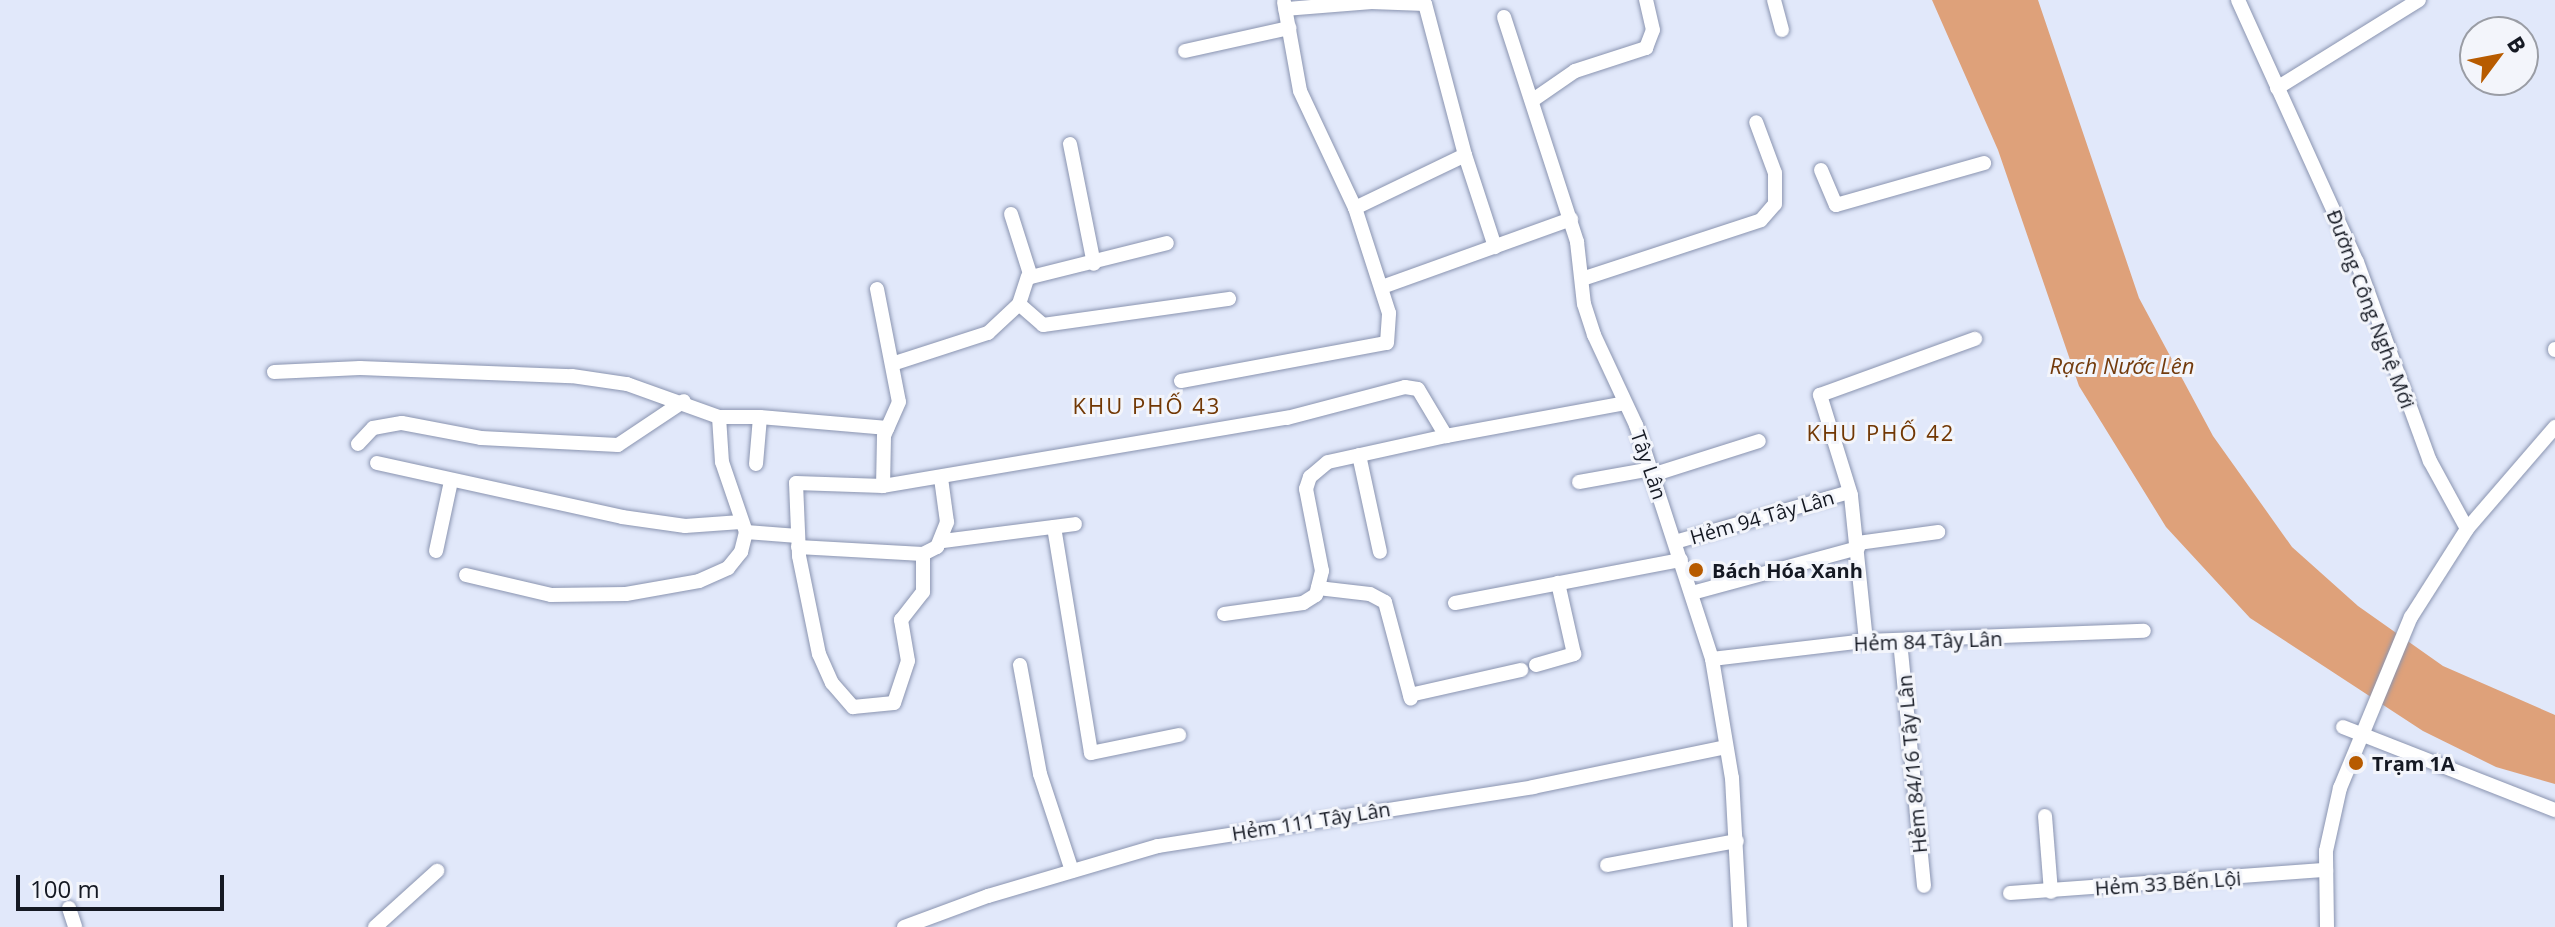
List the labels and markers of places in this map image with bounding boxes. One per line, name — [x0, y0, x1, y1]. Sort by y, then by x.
place label: Bách Hóa Xanh — [1712, 558, 1863, 582]
marker: Bách Hóa Xanh — [1687, 561, 1705, 579]
place label: Trạm 1A — [2372, 751, 2455, 775]
marker: Trạm 1A — [2347, 754, 2365, 772]

